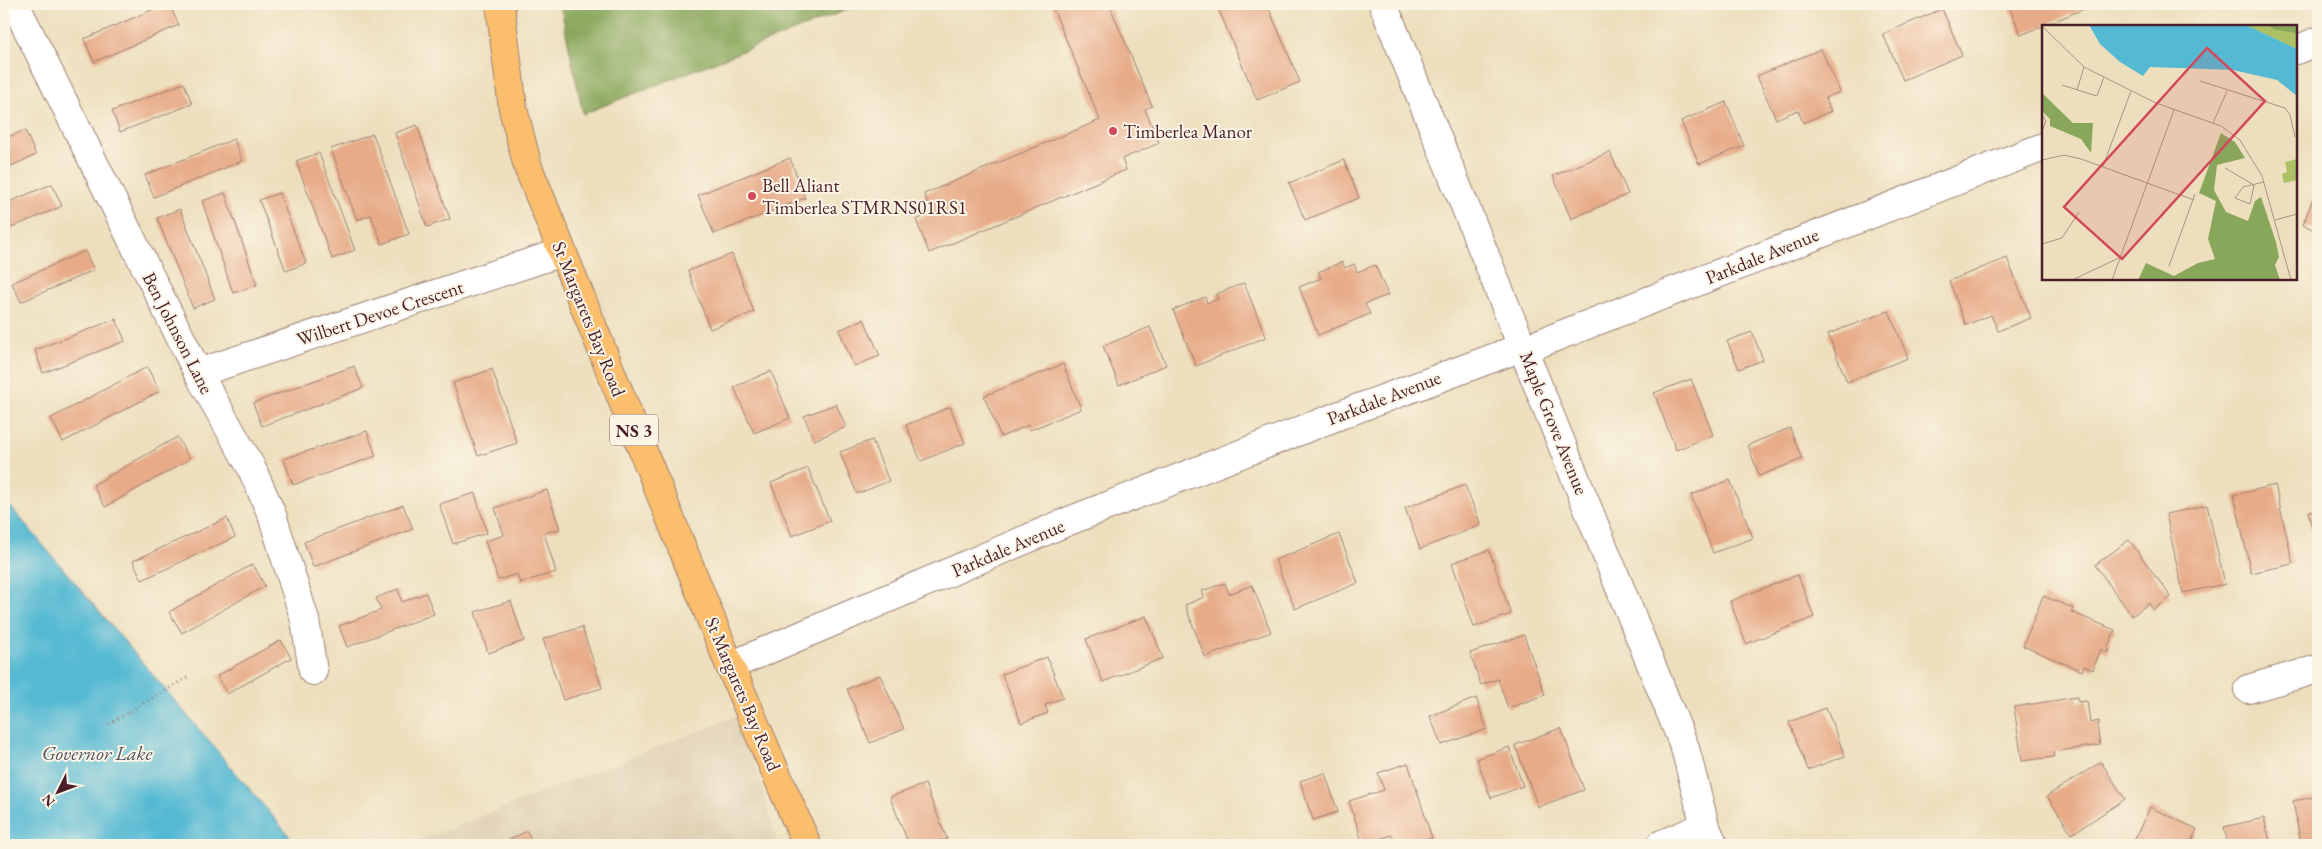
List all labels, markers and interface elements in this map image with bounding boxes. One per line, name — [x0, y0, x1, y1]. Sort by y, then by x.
inset map — [2042, 25, 2297, 280]
place label: Timberlea Manor — [1123, 119, 1253, 144]
marker: Timberlea Manor — [1107, 125, 1119, 137]
place label: Bell Aliant Timberlea STMRNS01RS1 — [762, 173, 967, 220]
marker: Bell Aliant Timberlea STMRNS01RS1 — [746, 190, 758, 202]
street label: Parkdale Avenue — [1702, 222, 1822, 290]
street label: St Margarets Bay Road — [546, 238, 632, 401]
street label: Ben Johnson Lane — [137, 268, 219, 398]
street label: Wilbert Devoe Crescent — [293, 274, 467, 352]
street label: Maple Grove Avenue — [1514, 348, 1594, 498]
street label: Parkdale Avenue — [1324, 365, 1444, 431]
road number: NS 3 — [610, 414, 658, 446]
street label: Parkdale Avenue — [948, 513, 1068, 583]
street label: St Margarets Bay Road — [699, 613, 787, 775]
water label: Governor Lake — [42, 740, 153, 766]
north arrow — [32, 766, 82, 816]
text: N — [37, 790, 59, 811]

